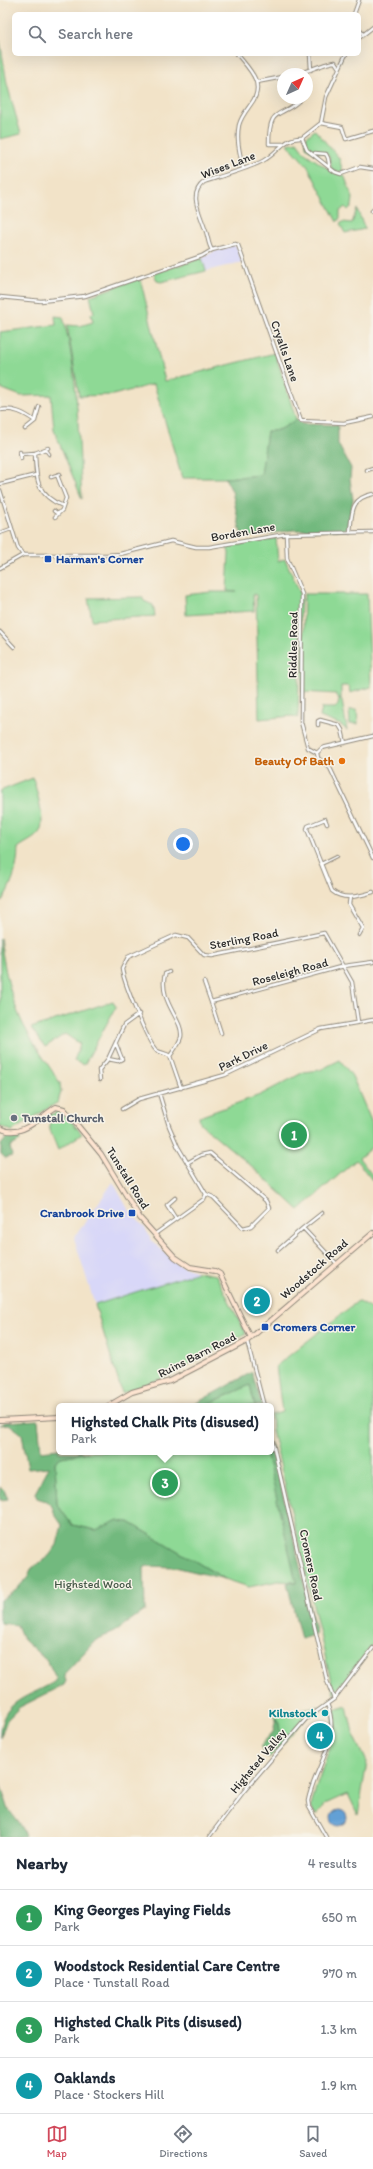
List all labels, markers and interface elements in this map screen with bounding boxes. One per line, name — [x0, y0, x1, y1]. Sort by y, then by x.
search box — [12, 12, 361, 56]
icon: search — [26, 23, 48, 45]
text: Search here — [58, 25, 133, 43]
north arrow — [277, 68, 313, 104]
street label: Wises Lane — [199, 148, 257, 182]
street label: Cryalls Lane — [268, 319, 302, 384]
street label: Borden Lane — [210, 519, 277, 545]
place label: Harman's Corner — [56, 552, 144, 566]
marker: Harman's Corner — [43, 554, 53, 564]
street label: Riddles Road — [285, 611, 301, 678]
place label: Beauty Of Bath — [255, 754, 335, 769]
marker: Beauty Of Bath — [337, 756, 347, 766]
your location — [173, 834, 193, 854]
street label: Sterling Road — [208, 925, 280, 953]
street label: Roseleigh Road — [251, 955, 330, 989]
street label: Park Drive — [216, 1038, 270, 1074]
place label: Tunstall Church — [21, 1111, 105, 1125]
marker: Tunstall Church — [9, 1113, 19, 1123]
pin: 1 — [281, 1120, 307, 1150]
street label: Tunstall Road — [103, 1144, 153, 1212]
place label: Cranbrook Drive — [40, 1206, 124, 1220]
marker: Cranbrook Drive — [127, 1208, 137, 1218]
street label: Woodstock Road — [277, 1236, 351, 1302]
pin: 2 — [244, 1286, 270, 1316]
place label: Cromers Corner — [273, 1320, 356, 1334]
marker: Cromers Corner — [260, 1322, 270, 1332]
street label: Ruins Barn Road — [156, 1329, 239, 1381]
popup — [56, 1403, 274, 1455]
text: Highsted Chalk Pits (disused) — [71, 1413, 259, 1431]
text: Park — [71, 1431, 97, 1446]
pin: 3 — [152, 1468, 178, 1498]
street label: Cromers Road — [297, 1528, 326, 1603]
park label: Highsted Wood — [54, 1577, 132, 1591]
place label: Kilnstock — [269, 1706, 318, 1720]
marker: Kilnstock — [320, 1708, 330, 1718]
pin: 4 — [307, 1721, 333, 1751]
street label: Highsted Valley — [227, 1726, 289, 1796]
text: Nearby — [16, 1853, 68, 1873]
text: 4 results — [308, 1856, 357, 1871]
text: King Georges Playing Fields — [54, 1901, 231, 1919]
text: 1 — [26, 1910, 32, 1925]
text: 650 m — [321, 1910, 357, 1925]
text: Park — [54, 1919, 80, 1934]
text: Woodstock Residential Care Centre — [54, 1957, 280, 1975]
text: 2 — [26, 1966, 32, 1981]
text: 970 m — [322, 1966, 357, 1981]
text: Place · Tunstall Road — [54, 1975, 169, 1990]
text: Highsted Chalk Pits (disused) — [54, 2013, 242, 2031]
text: 3 — [25, 2022, 33, 2037]
text: 1.3 km — [321, 2022, 357, 2037]
text: Park — [54, 2031, 80, 2046]
text: Oaklands — [54, 2069, 115, 2087]
text: 4 — [25, 2078, 33, 2093]
text: 1.9 km — [321, 2078, 357, 2093]
text: Place · Stockers Hill — [54, 2087, 164, 2102]
tab: Map — [46, 2123, 68, 2160]
tab: Directions — [159, 2123, 208, 2160]
tab: Saved — [299, 2123, 327, 2160]

